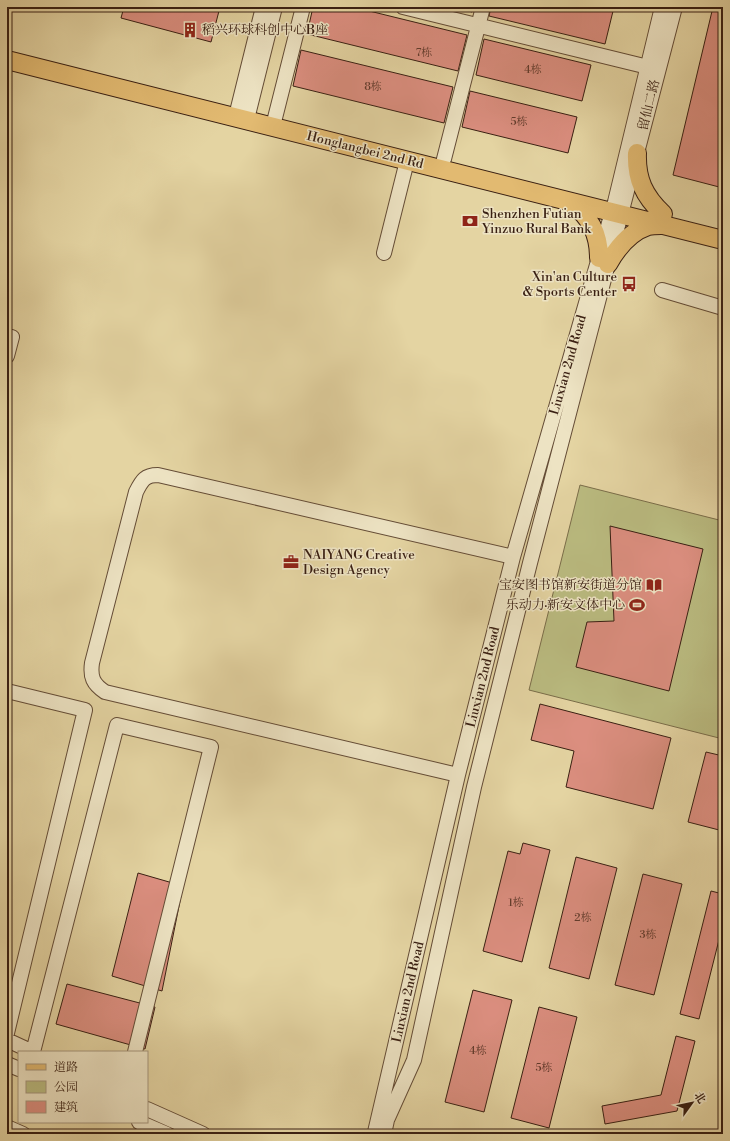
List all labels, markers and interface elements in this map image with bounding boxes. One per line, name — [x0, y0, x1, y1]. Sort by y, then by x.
building icon: 稻兴环球科创中心B座 — [181, 21, 199, 39]
place label: 稻兴环球科创中心B座 — [202, 22, 328, 38]
house number: 7栋 — [416, 46, 432, 60]
house number: 4栋 — [524, 63, 542, 77]
street label: 留仙二路 — [635, 78, 663, 132]
house number: 8栋 — [364, 80, 382, 94]
house number: 5栋 — [510, 115, 528, 129]
street label: Honglangbei 2nd Rd — [305, 128, 426, 172]
place label: Shenzhen Futian Yinzuo Rural Bank — [481, 206, 592, 237]
bank icon: Shenzhen Futian Yinzuo Rural Bank — [461, 212, 479, 230]
place label: Xin'an Culture & Sports Center — [523, 269, 617, 300]
bus stop icon: Xin'an Culture & Sports Center — [620, 275, 638, 293]
street label: Liuxian 2nd Road — [546, 312, 590, 417]
place label: NAIYANG Creative Design Agency — [303, 547, 415, 578]
office icon: NAIYANG Creative Design Agency — [282, 553, 300, 571]
library icon: 宝安图书馆新安街道分馆 — [645, 576, 663, 594]
place label: 宝安图书馆新安街道分馆 — [499, 577, 642, 593]
sports icon: 乐动力·新安文体中心 — [628, 596, 646, 614]
place label: 乐动力·新安文体中心 — [506, 597, 625, 613]
street label: Liuxian 2nd Road — [463, 624, 503, 729]
house number: 1栋 — [508, 896, 524, 910]
house number: 2栋 — [574, 911, 592, 925]
house number: 3栋 — [639, 928, 657, 942]
street label: Liuxian 2nd Road — [389, 939, 428, 1044]
house number: 4栋 — [469, 1044, 487, 1058]
legend — [18, 1051, 148, 1123]
text: 道路 — [54, 1060, 78, 1075]
house number: 5栋 — [535, 1061, 553, 1075]
text: 公园 — [54, 1080, 78, 1095]
north arrow — [672, 1083, 712, 1123]
text: 北 — [691, 1090, 708, 1107]
text: 建筑 — [54, 1100, 78, 1115]

